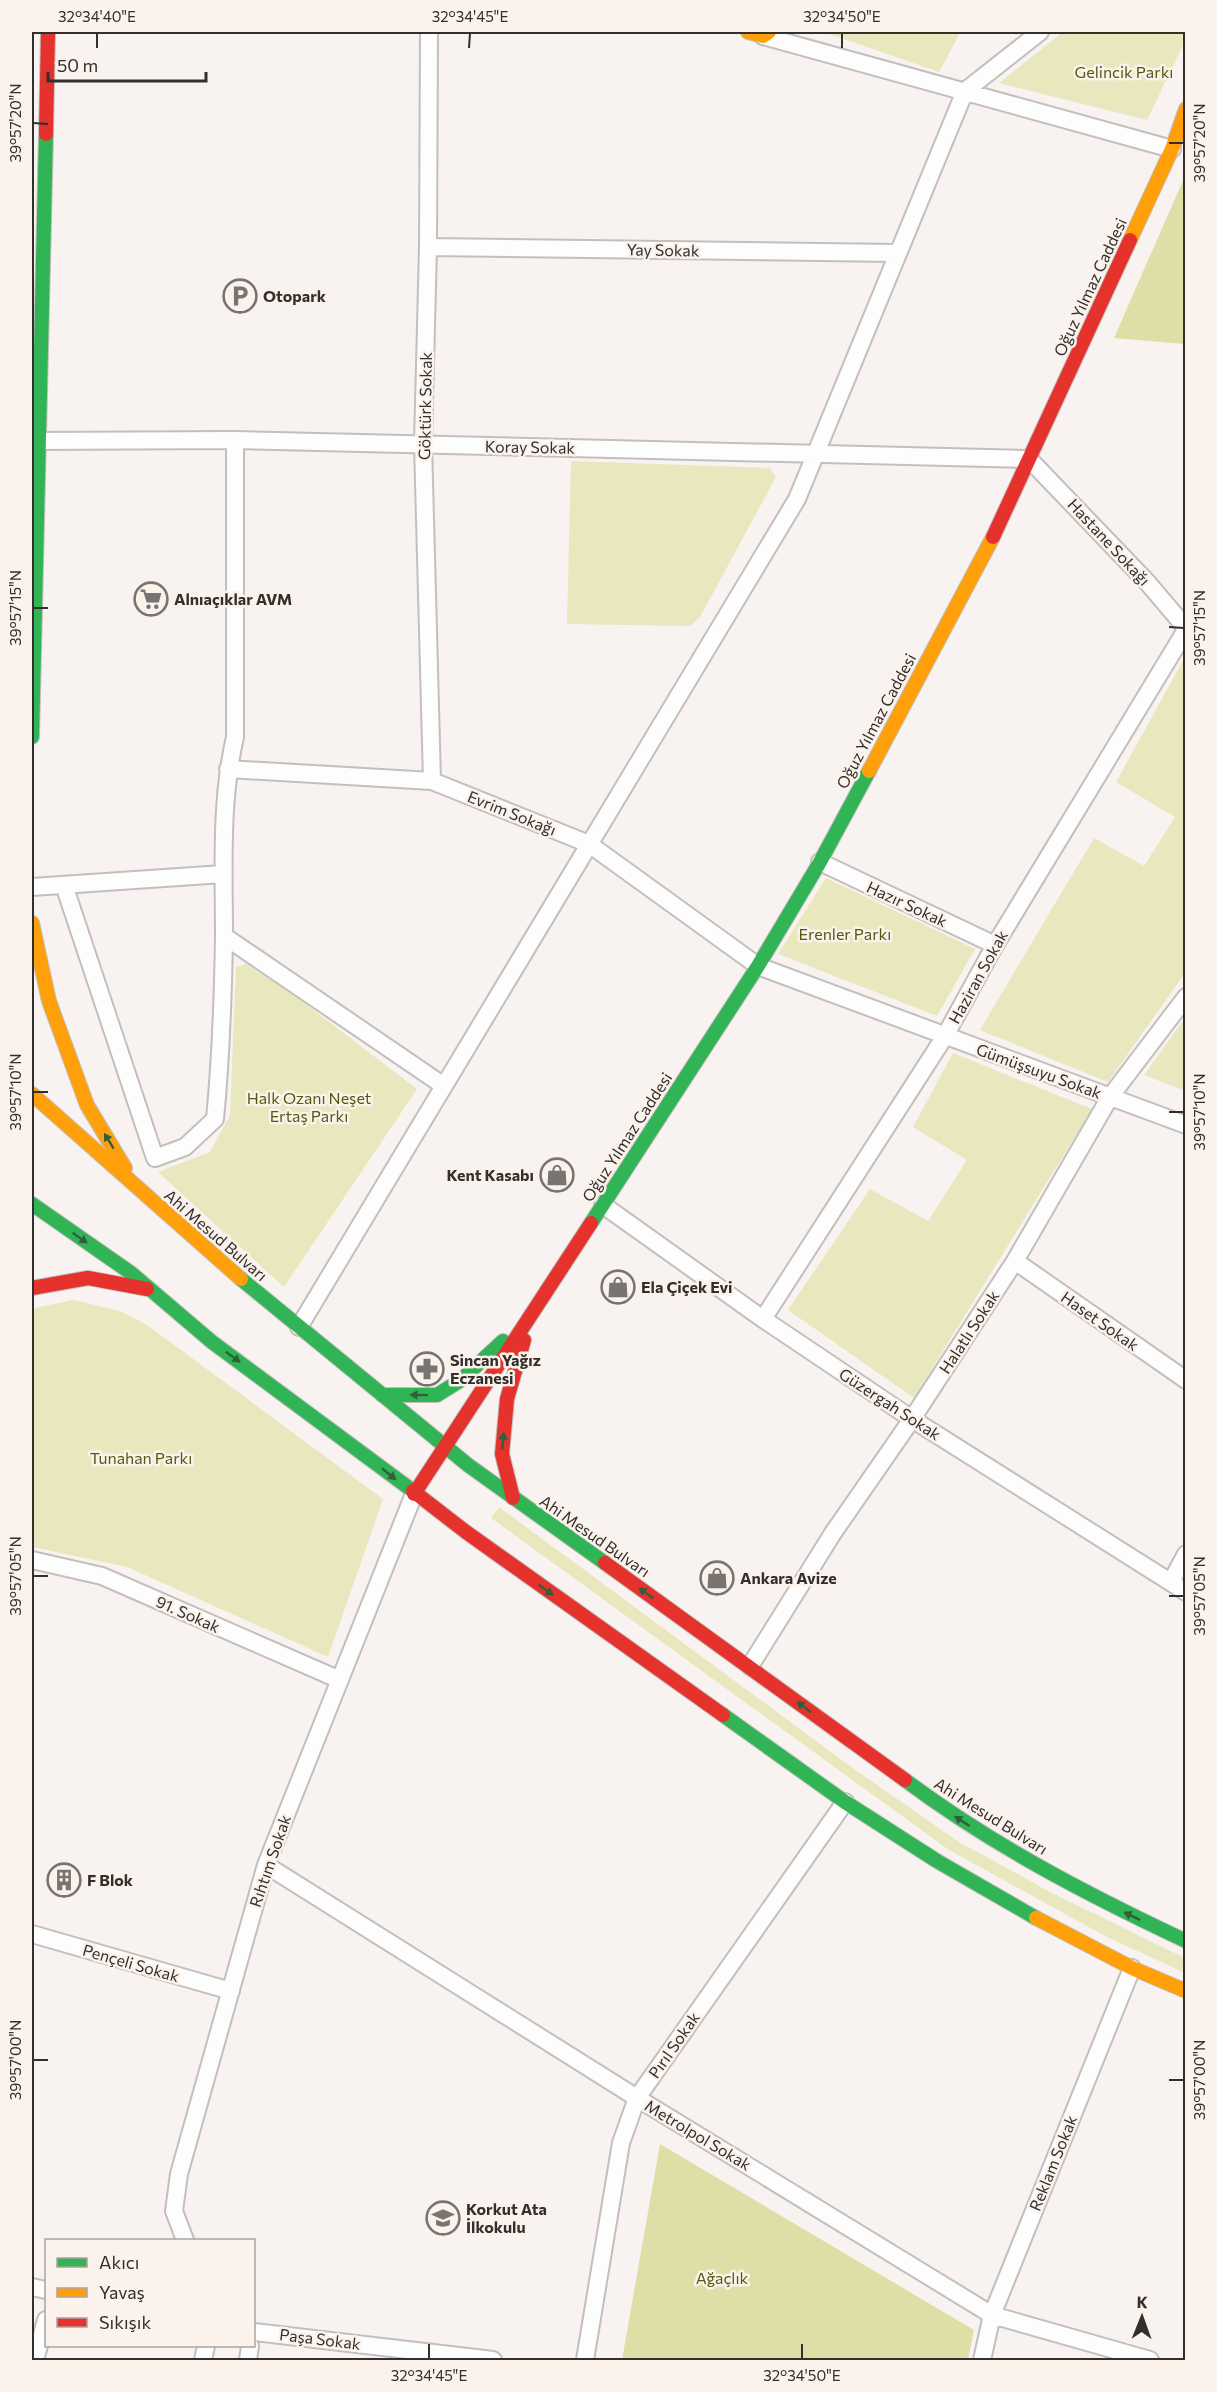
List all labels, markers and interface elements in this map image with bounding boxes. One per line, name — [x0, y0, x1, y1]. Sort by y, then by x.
text: 32°34'40"E — [58, 7, 136, 25]
text: 32°34'45"E — [432, 7, 508, 25]
text: 32°34'50"E — [803, 7, 881, 25]
scale bar — [48, 45, 206, 83]
text: 50 m — [57, 54, 98, 76]
park label: Gelincik Parkı — [1075, 62, 1173, 81]
text: 39°57'20"N — [6, 83, 24, 163]
text: 39°57'20"N — [1190, 103, 1208, 183]
street label: Oğuz Yılmaz Caddesi — [1049, 215, 1130, 359]
street label: Yay Sokak — [626, 239, 700, 260]
parking icon: Otopark — [222, 278, 258, 314]
place label: Otopark — [263, 286, 327, 305]
street label: Göktürk Sokak — [414, 351, 435, 460]
street label: Koray Sokak — [485, 436, 576, 457]
street label: Hastane Sokağı — [1064, 494, 1154, 589]
text: 39°57'15"N — [6, 570, 24, 646]
supermarket icon: Alnıaçıklar AVM — [133, 581, 169, 617]
place label: Alnıaçıklar AVM — [174, 589, 292, 608]
text: 39°57'15"N — [1190, 590, 1208, 666]
street label: Oğuz Yılmaz Caddesi — [832, 650, 919, 792]
street label: Evrim Sokağı — [465, 786, 559, 839]
street label: Hazır Sokak — [864, 877, 951, 931]
park label: Erenler Parkı — [799, 924, 891, 943]
street label: Haziran Sokak — [944, 926, 1011, 1027]
street label: Gümüşsuyu Sokak — [974, 1039, 1105, 1102]
text: 39°57'10"N — [6, 1053, 24, 1131]
street label: Oğuz Yılmaz Caddesi — [578, 1069, 675, 1205]
text: 39°57'10"N — [1190, 1073, 1208, 1151]
park label: Halk Ozanı Neşet Ertaş Parkı — [247, 1088, 372, 1125]
one-way arrow — [103, 1133, 114, 1149]
shop icon: Kent Kasabı — [539, 1157, 575, 1193]
place label: Kent Kasabı — [447, 1165, 534, 1184]
street label: Ahi Mesud Bulvarı — [161, 1185, 272, 1284]
one-way arrow — [71, 1232, 87, 1244]
shop icon: Ela Çiçek Evi — [600, 1269, 636, 1305]
place label: Ela Çiçek Evi — [641, 1277, 733, 1296]
street label: Halatlı Sokak — [935, 1286, 1003, 1377]
street label: Haset Sokak — [1058, 1287, 1143, 1354]
place label: Sincan Yağız Eczanesi — [450, 1350, 541, 1387]
one-way arrow — [226, 1351, 241, 1363]
pharmacy icon: Sincan Yağız Eczanesi — [409, 1351, 445, 1387]
street label: Güzergah Sokak — [836, 1364, 945, 1444]
one-way arrow — [409, 1390, 428, 1400]
one-way arrow — [499, 1432, 508, 1451]
park label: Tunahan Parkı — [90, 1448, 192, 1467]
one-way arrow — [382, 1467, 397, 1480]
street label: Ahi Mesud Bulvarı — [537, 1491, 654, 1581]
text: 39°57'05"N — [6, 1536, 24, 1616]
text: 39°57'05"N — [1190, 1556, 1208, 1636]
shop icon: Ankara Avize — [699, 1560, 735, 1596]
place label: Ankara Avize — [740, 1568, 837, 1587]
one-way arrow — [538, 1584, 554, 1596]
one-way arrow — [639, 1587, 655, 1599]
street label: 91. Sokak — [153, 1591, 223, 1636]
one-way arrow — [797, 1701, 812, 1713]
street label: Ahi Mesud Bulvarı — [931, 1773, 1051, 1858]
street label: Rıhtım Sokak — [245, 1812, 294, 1909]
one-way arrow — [954, 1816, 970, 1827]
building icon: F Blok — [46, 1862, 82, 1898]
place label: F Blok — [87, 1870, 134, 1889]
one-way arrow — [1124, 1911, 1141, 1921]
street label: Pençeli Sokak — [81, 1940, 182, 1985]
street label: Pırıl Sokak — [644, 2008, 703, 2081]
text: 39°57'00"N — [6, 2020, 24, 2100]
text: 39°57'00"N — [1190, 2040, 1208, 2120]
street label: Metrolpol Sokak — [642, 2095, 755, 2174]
street label: Reklam Sokak — [1025, 2112, 1080, 2213]
place label: Korkut Ata İlkokulu — [466, 2199, 547, 2236]
school or university icon: Korkut Ata İlkokulu — [425, 2200, 461, 2236]
legend — [45, 2239, 255, 2347]
text: Akıcı — [99, 2251, 139, 2273]
park label: Ağaçlık — [696, 2268, 749, 2287]
text: Yavaş — [99, 2281, 145, 2303]
north arrow — [1112, 2287, 1172, 2347]
text: K — [1137, 2292, 1148, 2311]
text: Sıkışık — [99, 2311, 151, 2333]
street label: Paşa Sokak — [278, 2324, 362, 2353]
text: 32°34'45"E — [391, 2366, 467, 2384]
text: 32°34'50"E — [763, 2366, 841, 2384]

